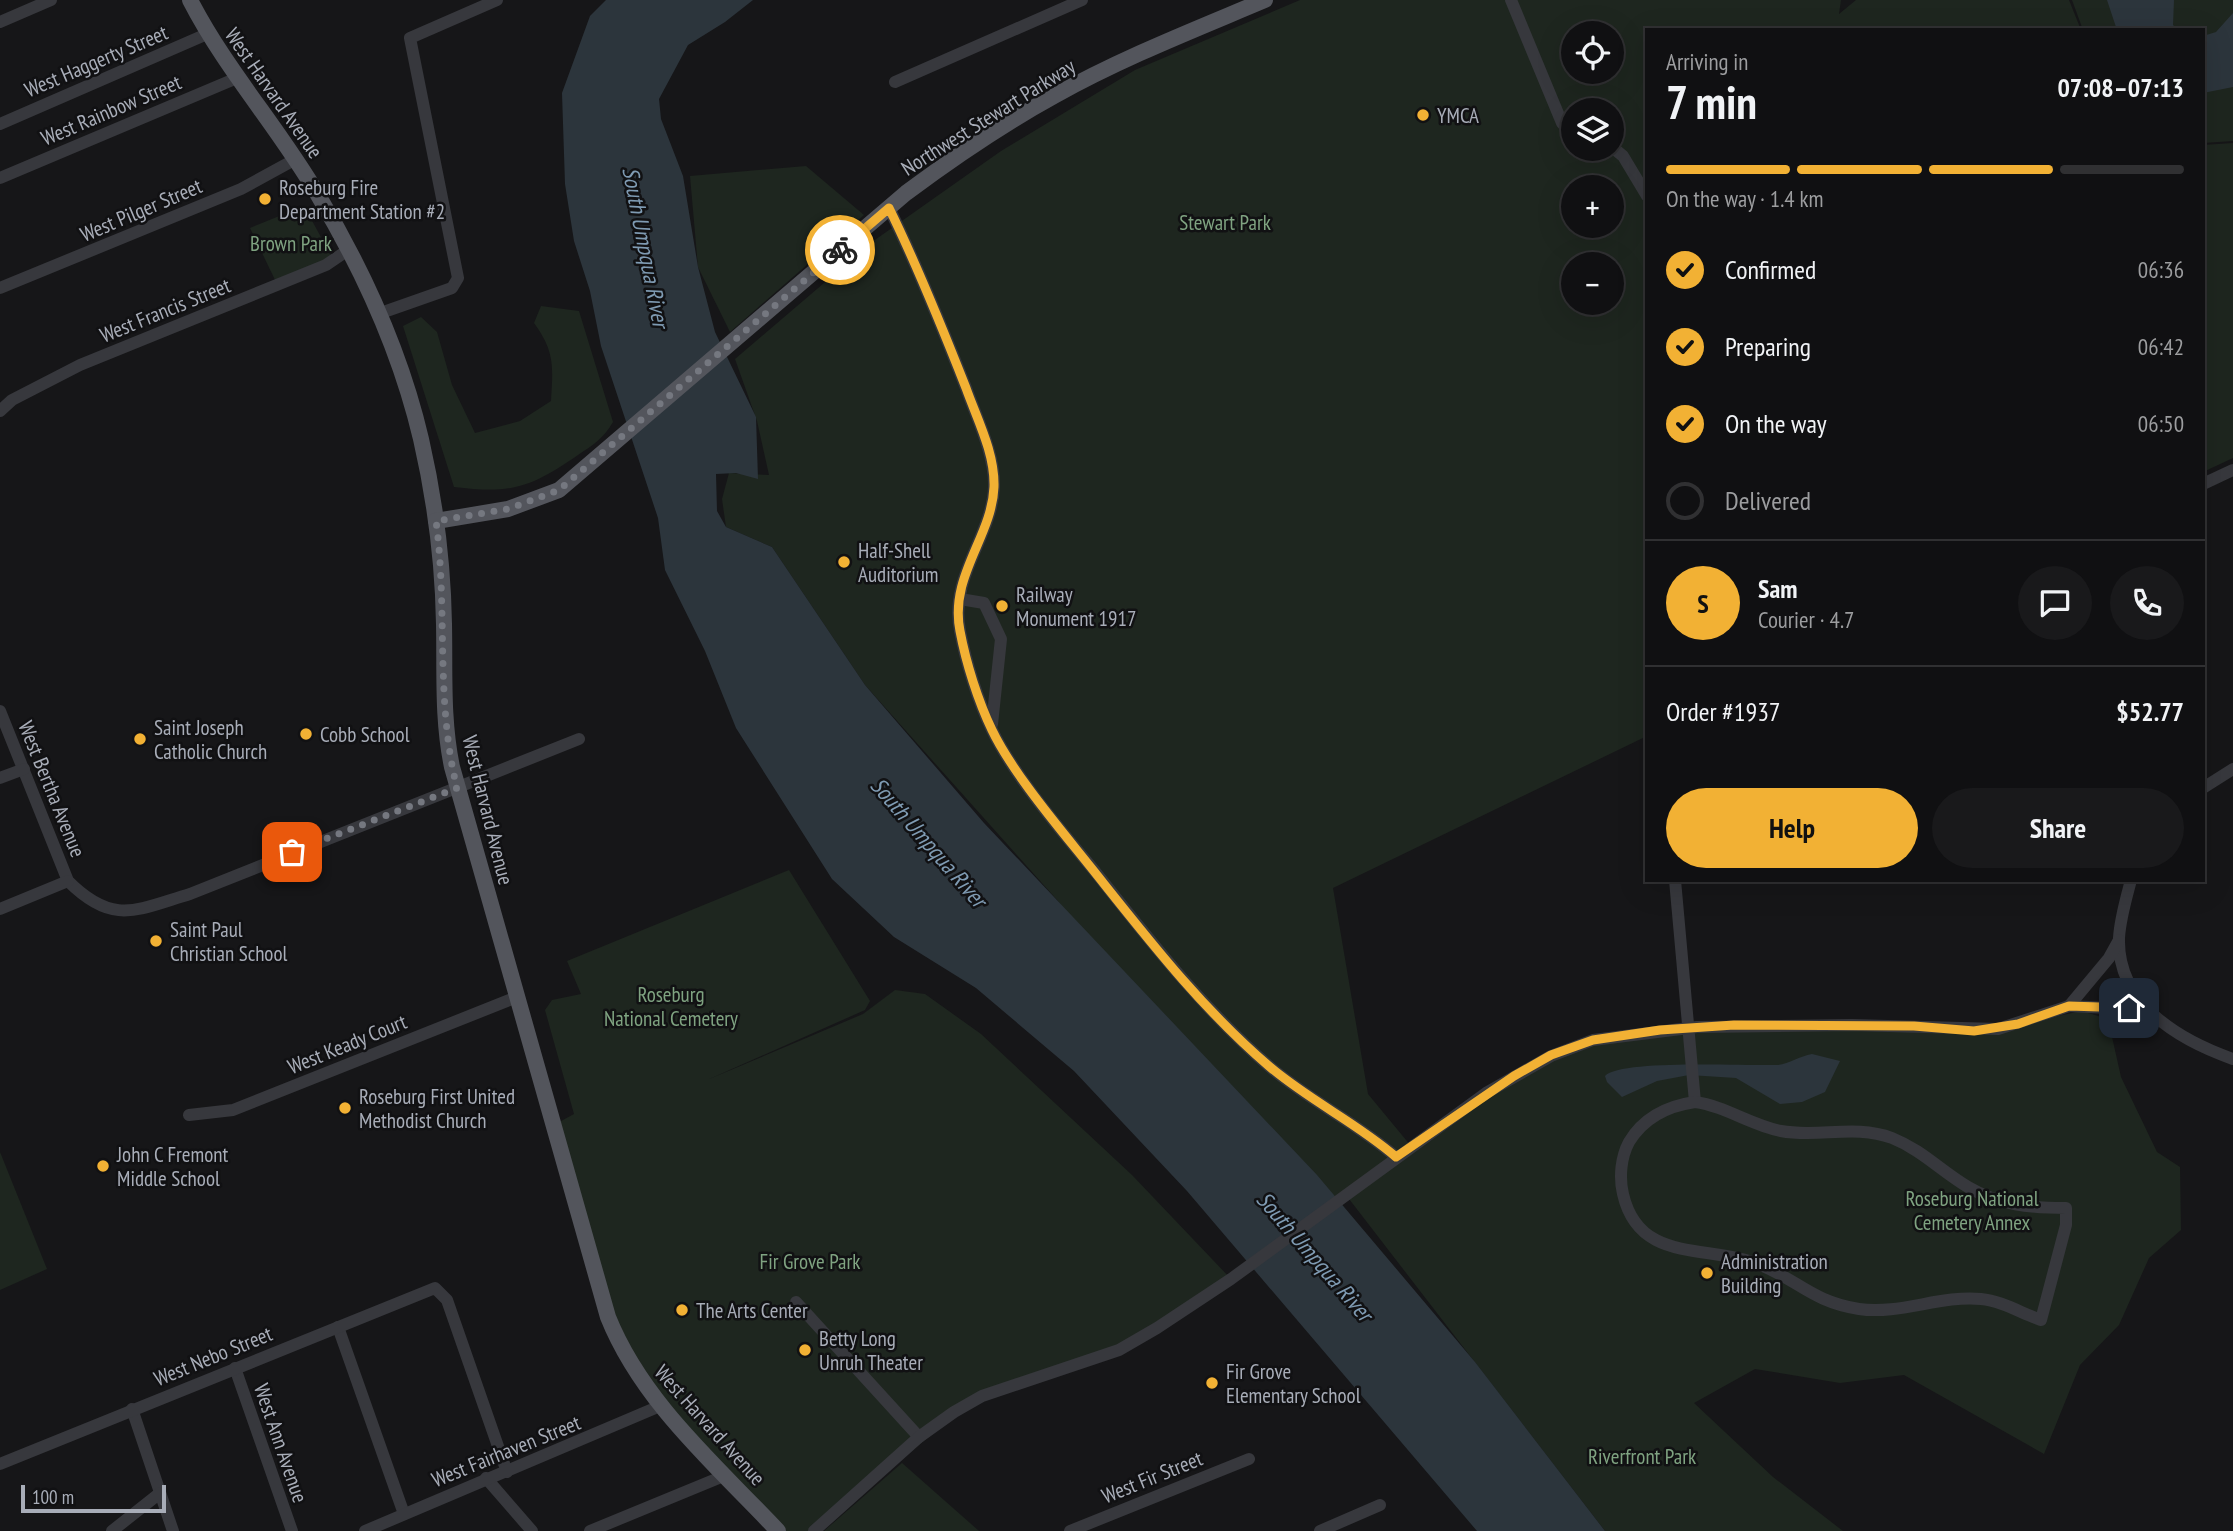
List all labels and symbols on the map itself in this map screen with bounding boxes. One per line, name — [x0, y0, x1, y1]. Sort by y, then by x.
street label: West Haggerty Street — [20, 19, 172, 103]
street label: West Harvard Avenue — [219, 23, 329, 163]
street label: Northwest Stewart Parkway — [896, 52, 1080, 181]
street label: West Rainbow Street — [37, 68, 185, 152]
place label: YMCA — [1437, 102, 1479, 129]
marker: YMCA — [1415, 107, 1431, 123]
water label: South Umpqua River — [616, 164, 676, 333]
street label: West Pilger Street — [76, 172, 206, 248]
place label: Roseburg Fire Department Station #2 — [279, 174, 445, 225]
marker: Roseburg Fire Department Station #2 — [257, 191, 273, 207]
park label: Stewart Park — [1179, 209, 1271, 236]
courier — [805, 215, 875, 285]
park label: Brown Park — [250, 230, 332, 257]
street label: West Francis Street — [96, 271, 234, 348]
place label: Half-Shell Auditorium — [858, 537, 938, 588]
marker: Half-Shell Auditorium — [836, 554, 852, 570]
place label: Railway Monument 1917 — [1016, 581, 1136, 632]
marker: Railway Monument 1917 — [994, 598, 1010, 614]
place label: Saint Joseph Catholic Church — [154, 714, 267, 765]
street label: West Bertha Avenue — [12, 717, 92, 861]
place label: Cobb School — [320, 721, 410, 748]
marker: Cobb School — [298, 726, 314, 742]
marker: Saint Joseph Catholic Church — [132, 731, 148, 747]
street label: West Harvard Avenue — [456, 732, 520, 888]
water label: South Umpqua River — [865, 771, 996, 916]
pin — [262, 822, 322, 882]
place label: Saint Paul Christian School — [170, 916, 288, 967]
marker: Saint Paul Christian School — [148, 933, 164, 949]
pin — [2099, 978, 2159, 1038]
park label: Roseburg National Cemetery — [604, 981, 738, 1032]
street label: West Keady Court — [284, 1008, 411, 1080]
place label: Roseburg First United Methodist Church — [359, 1083, 515, 1134]
marker: Roseburg First United Methodist Church — [337, 1100, 353, 1116]
place label: John C Fremont Middle School — [116, 1141, 229, 1192]
marker: John C Fremont Middle School — [95, 1158, 111, 1174]
water label: South Umpqua River — [1251, 1185, 1382, 1330]
park label: Roseburg National Cemetery Annex — [1905, 1185, 2039, 1236]
park label: Fir Grove Park — [760, 1248, 860, 1275]
place label: Administration Building — [1721, 1248, 1828, 1299]
marker: Administration Building — [1699, 1265, 1715, 1281]
place label: The Arts Center — [696, 1297, 808, 1324]
marker: The Arts Center — [674, 1302, 690, 1318]
street label: West Nebo Street — [150, 1320, 276, 1392]
place label: Betty Long Unruh Theater — [819, 1325, 923, 1376]
marker: Betty Long Unruh Theater — [797, 1342, 813, 1358]
place label: Fir Grove Elementary School — [1226, 1358, 1361, 1409]
street label: West Harvard Avenue — [649, 1359, 771, 1491]
marker: Fir Grove Elementary School — [1204, 1375, 1220, 1391]
street label: West Ann Avenue — [248, 1380, 314, 1506]
street label: West Fairhaven Street — [428, 1409, 585, 1493]
park label: Riverfront Park — [1588, 1443, 1696, 1470]
street label: West Fir Street — [1098, 1444, 1207, 1509]
scale bar — [21, 1482, 166, 1514]

